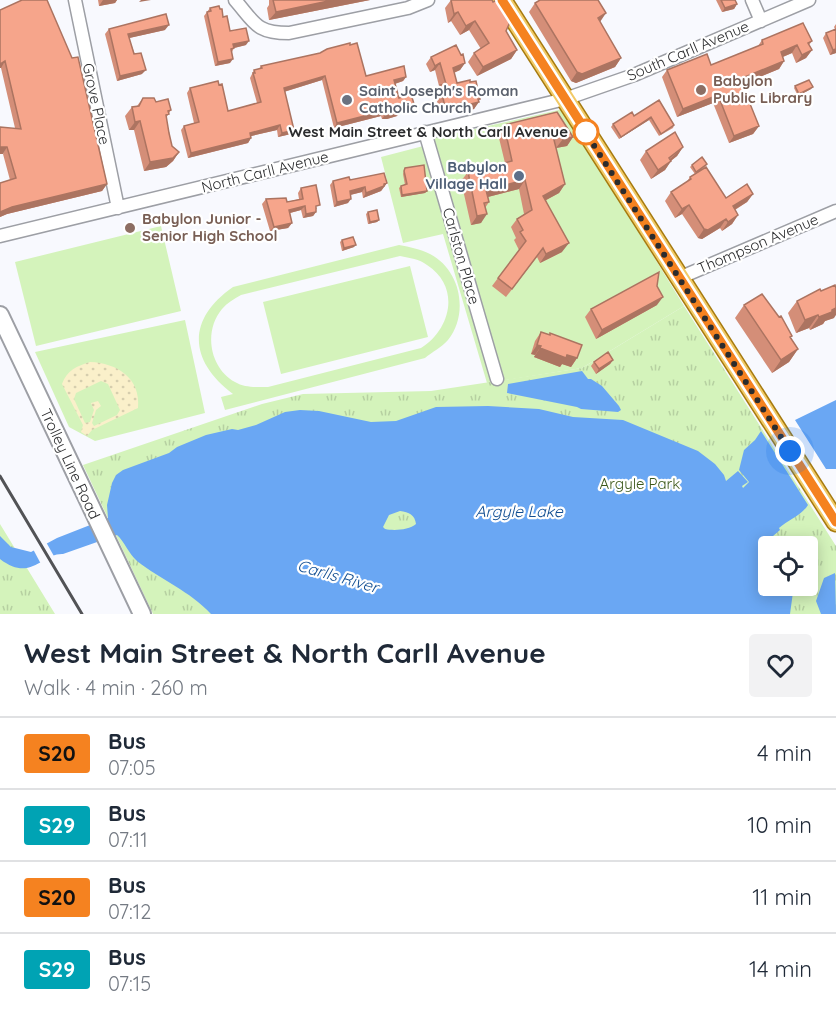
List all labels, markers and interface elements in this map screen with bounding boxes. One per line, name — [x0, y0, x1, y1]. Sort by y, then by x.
street label: South Carll Avenue — [624, 16, 752, 85]
street label: Grove Place — [79, 61, 114, 146]
place label: Babylon Public Library — [713, 71, 812, 107]
place label: Saint Joseph's Roman Catholic Church — [359, 81, 519, 117]
marker: Babylon Public Library — [694, 83, 708, 97]
marker: Saint Joseph's Roman Catholic Church — [340, 93, 354, 107]
marker: West Main Street & North Carll Avenue — [573, 119, 599, 145]
place label: West Main Street & North Carll Avenue — [289, 122, 568, 141]
street label: North Carll Avenue — [199, 147, 330, 197]
place label: Babylon Village Hall — [425, 157, 507, 193]
marker: Babylon Village Hall — [512, 169, 526, 183]
street label: Carlston Place — [439, 205, 484, 306]
place label: Babylon Junior - Senior High School — [142, 209, 278, 245]
street label: Thompson Avenue — [694, 209, 821, 278]
marker: Babylon Junior - Senior High School — [123, 221, 137, 235]
street label: Trolley Line Road — [36, 405, 104, 522]
your location — [775, 436, 805, 466]
park label: Argyle Park — [600, 474, 680, 493]
water label: Argyle Lake — [475, 501, 564, 521]
map controls — [758, 536, 818, 596]
button: locate — [758, 536, 818, 596]
water label: Carlls River — [295, 555, 383, 598]
button: heart — [749, 634, 812, 697]
text: West Main Street & North Carll Avenue — [24, 635, 546, 670]
text: Walk · 4 min · 260 m — [24, 675, 208, 700]
text: Bus — [108, 727, 146, 755]
text: 4 min — [757, 739, 812, 767]
text: S20 — [38, 740, 76, 766]
text: 07:05 — [108, 755, 156, 780]
text: Bus — [108, 799, 146, 827]
text: 10 min — [747, 811, 812, 839]
text: S29 — [39, 812, 75, 838]
text: 07:11 — [108, 827, 148, 852]
text: Bus — [108, 871, 146, 899]
text: 11 min — [752, 883, 812, 911]
text: S20 — [38, 884, 76, 910]
text: 07:12 — [108, 899, 151, 924]
text: Bus — [108, 943, 146, 971]
text: 14 min — [749, 955, 812, 983]
text: S29 — [39, 956, 75, 982]
text: 07:15 — [108, 971, 151, 996]

